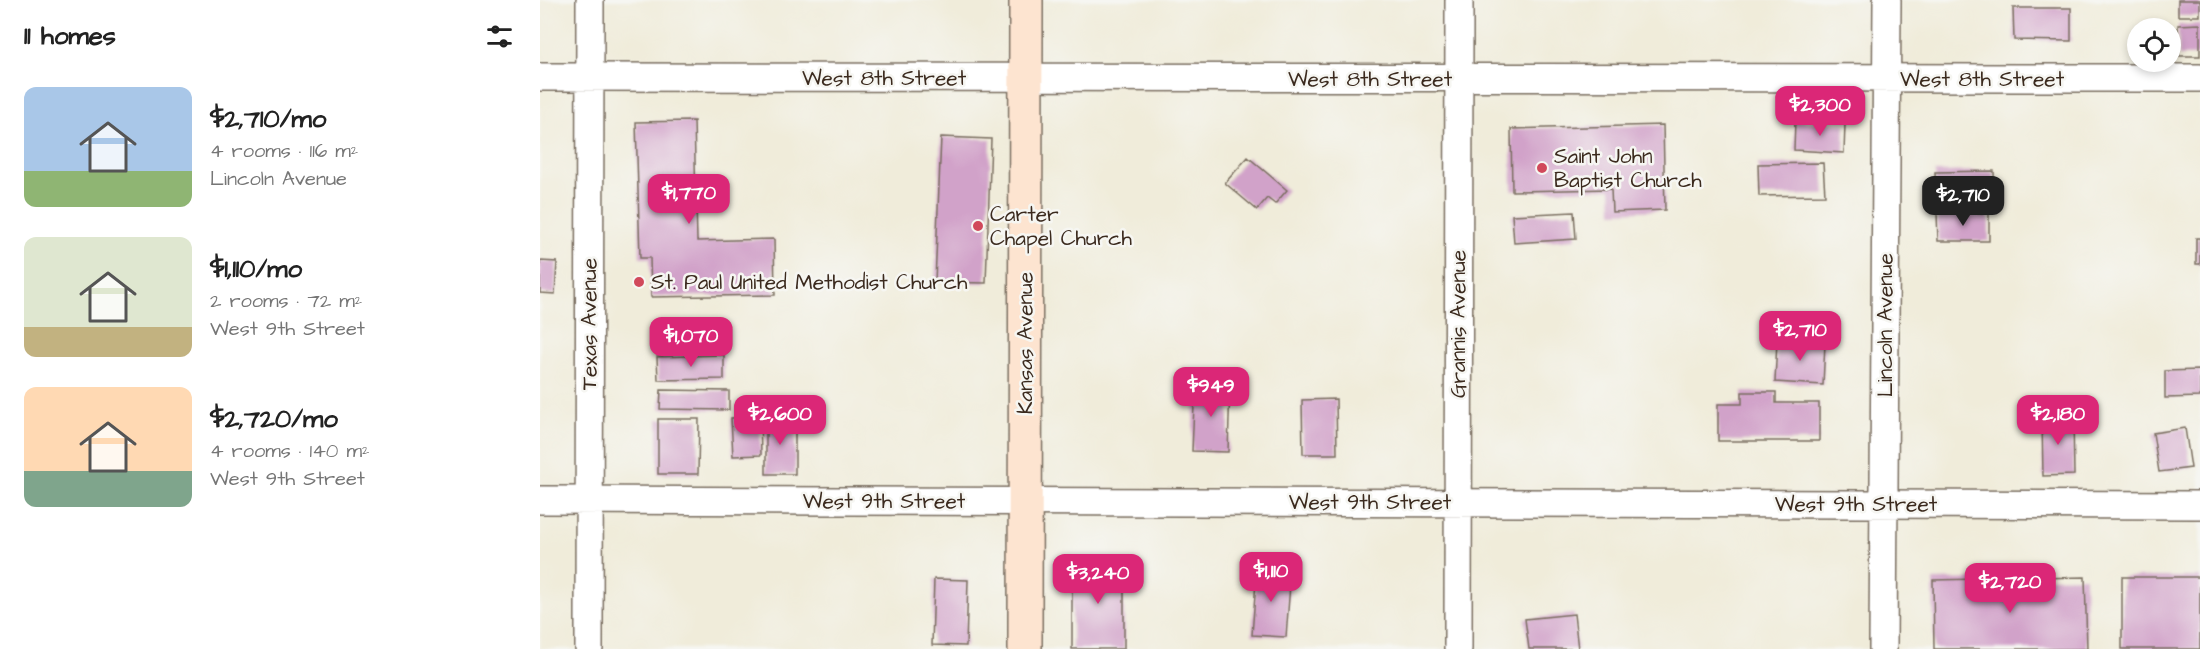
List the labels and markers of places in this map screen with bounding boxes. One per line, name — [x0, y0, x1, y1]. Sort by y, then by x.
pin: $2,300 — [1771, 86, 1869, 137]
place label: Saint John Baptist Church — [1554, 142, 1702, 196]
marker: Saint John Baptist Church — [1535, 161, 1549, 175]
pin: $1,770 — [640, 174, 738, 225]
pin: $2,710 — [1914, 176, 2012, 227]
place label: Carter Chapel Church — [990, 200, 1133, 254]
marker: Carter Chapel Church — [971, 219, 985, 233]
place label: St. Paul United Methodist Church — [651, 268, 968, 297]
marker: St. Paul United Methodist Church — [632, 275, 646, 289]
pin: $2,710 — [1751, 311, 1849, 362]
pin: $1,070 — [642, 317, 740, 368]
pin: $949 — [1175, 367, 1247, 418]
pin: $2,600 — [731, 395, 829, 446]
pin: $2,180 — [2009, 395, 2107, 446]
pin: $1,110 — [1222, 552, 1320, 603]
pin: $3,240 — [1049, 554, 1147, 605]
pin: $2,720 — [1961, 563, 2059, 614]

